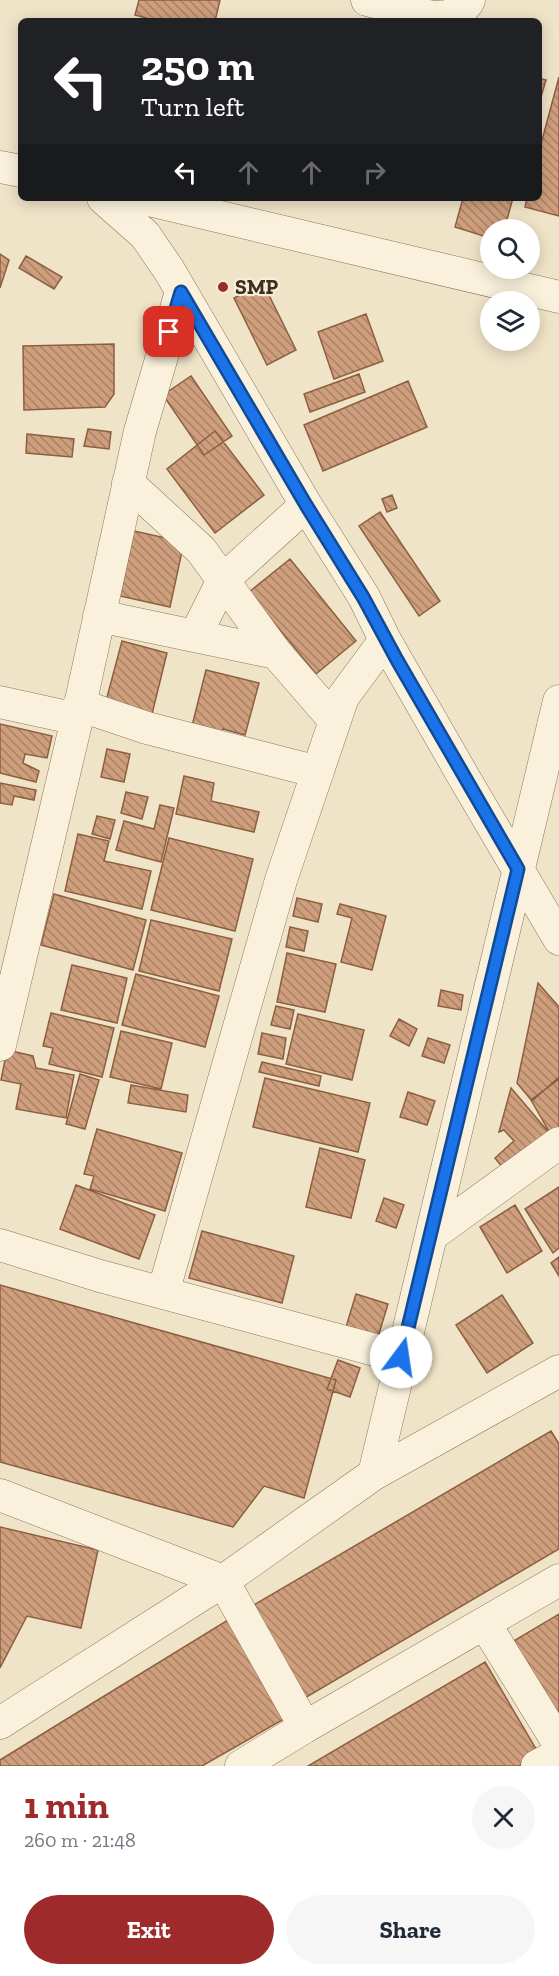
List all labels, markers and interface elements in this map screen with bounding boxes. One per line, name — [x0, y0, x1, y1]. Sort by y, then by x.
text: 250 m — [141, 40, 254, 91]
icon: left — [42, 42, 120, 120]
text: Turn left — [141, 91, 244, 123]
icon: left — [169, 156, 202, 189]
icon: ahead — [232, 156, 265, 189]
icon: ahead — [295, 156, 328, 189]
icon: right — [358, 156, 391, 189]
map controls — [480, 219, 540, 351]
button: search — [480, 219, 540, 279]
place label: SMP — [235, 274, 279, 299]
marker: SMP — [216, 280, 230, 294]
button: layers — [480, 291, 540, 351]
pin — [143, 306, 194, 357]
icon: arrive — [152, 315, 185, 348]
position arrow — [369, 1325, 433, 1389]
text: 1 min — [24, 1784, 109, 1827]
button: close — [472, 1786, 535, 1849]
text: 260 m · 21:48 — [24, 1828, 136, 1852]
button: Exit — [24, 1895, 274, 1964]
button: Share — [286, 1895, 535, 1964]

